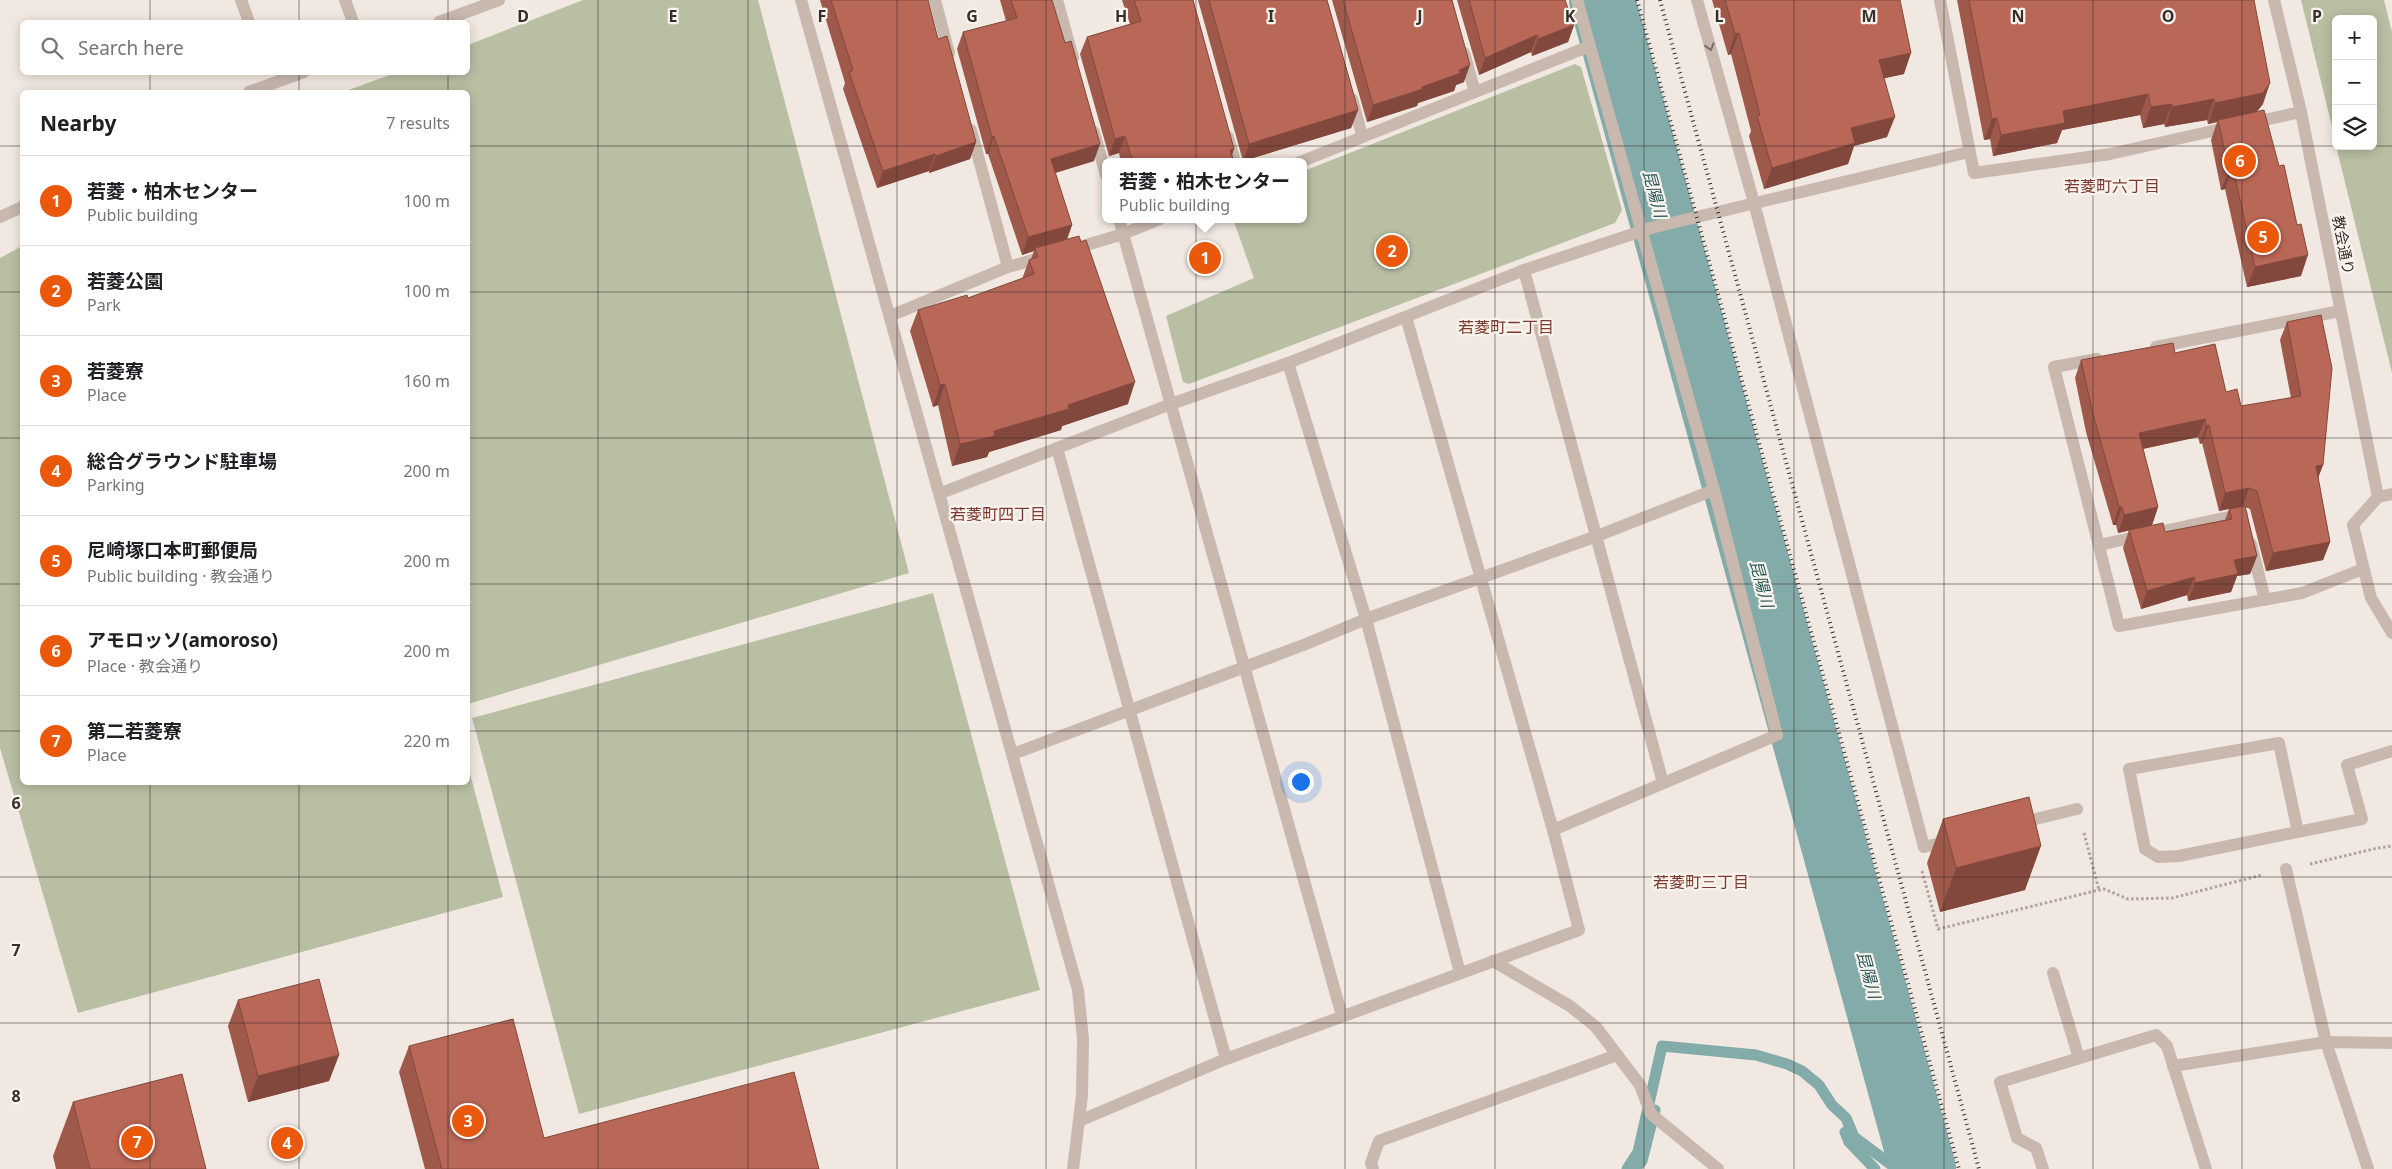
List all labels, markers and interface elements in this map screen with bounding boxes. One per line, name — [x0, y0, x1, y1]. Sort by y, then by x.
text: D — [517, 5, 529, 27]
text: E — [669, 5, 678, 27]
text: F — [818, 5, 826, 27]
text: G — [966, 5, 978, 27]
text: H — [1115, 5, 1127, 27]
text: I — [1268, 5, 1274, 27]
text: J — [1415, 5, 1423, 27]
text: K — [1565, 5, 1576, 27]
text: L — [1715, 5, 1724, 27]
text: M — [1861, 5, 1877, 27]
text: N — [2011, 5, 2025, 27]
text: O — [2162, 5, 2174, 27]
text: P — [2312, 5, 2322, 27]
map controls — [2332, 15, 2377, 150]
button: + — [2332, 15, 2377, 60]
search box — [20, 20, 470, 75]
icon: search — [38, 34, 66, 62]
text: Search here — [78, 35, 184, 61]
one-way arrow — [1705, 42, 1715, 51]
button: − — [2332, 60, 2377, 105]
button: layers — [2332, 105, 2377, 150]
text: Nearby — [40, 109, 116, 137]
text: 7 results — [386, 112, 450, 134]
pin: 6 — [2224, 142, 2256, 180]
popup — [1102, 158, 1307, 223]
text: 若菱・柏木センター — [1119, 168, 1290, 194]
water label: 昆陽川 — [1638, 168, 1672, 222]
district label: 若菱町六丁目 — [2064, 175, 2160, 197]
text: 若菱・柏木センター — [87, 178, 258, 204]
text: 1 — [51, 190, 61, 212]
text: 100 m — [403, 190, 450, 212]
text: Public building — [1119, 194, 1230, 216]
text: Public building — [87, 204, 198, 226]
street label: 教会通り — [2328, 214, 2360, 276]
pin: 5 — [2247, 218, 2279, 256]
pin: 2 — [1376, 232, 1408, 270]
pin: 1 — [1189, 239, 1221, 277]
text: 若菱公園 — [87, 268, 163, 294]
text: 2 — [51, 280, 61, 302]
text: 100 m — [403, 280, 450, 302]
text: Park — [87, 294, 121, 316]
district label: 若菱町二丁目 — [1458, 316, 1554, 338]
text: 若菱寮 — [87, 358, 144, 384]
text: 3 — [51, 370, 61, 392]
text: 160 m — [403, 370, 450, 392]
text: Place — [87, 384, 127, 406]
text: 総合グラウンド駐車場 — [87, 448, 277, 474]
text: 4 — [51, 460, 61, 482]
text: 200 m — [403, 460, 450, 482]
text: Parking — [87, 474, 145, 496]
district label: 若菱町四丁目 — [950, 503, 1046, 525]
text: 尼崎塚口本町郵便局 — [87, 537, 258, 563]
text: 5 — [51, 550, 61, 572]
text: 200 m — [403, 550, 450, 572]
water label: 昆陽川 — [1745, 558, 1779, 612]
text: Public building · 教会通り — [87, 565, 275, 587]
text: アモロッソ(amoroso) — [87, 627, 278, 653]
text: 6 — [51, 640, 61, 662]
text: 200 m — [403, 640, 450, 662]
text: Place · 教会通り — [87, 655, 203, 677]
text: 第二若菱寮 — [87, 718, 182, 744]
text: 7 — [51, 730, 61, 752]
text: 220 m — [403, 730, 450, 752]
text: Place — [87, 744, 127, 766]
your location — [1288, 769, 1314, 795]
text: 6 — [11, 792, 21, 814]
district label: 若菱町三丁目 — [1653, 871, 1749, 893]
text: 7 — [11, 939, 21, 961]
water label: 昆陽川 — [1852, 949, 1886, 1003]
text: 8 — [11, 1085, 21, 1107]
pin: 3 — [452, 1102, 484, 1140]
pin: 7 — [121, 1123, 153, 1161]
pin: 4 — [271, 1124, 303, 1162]

